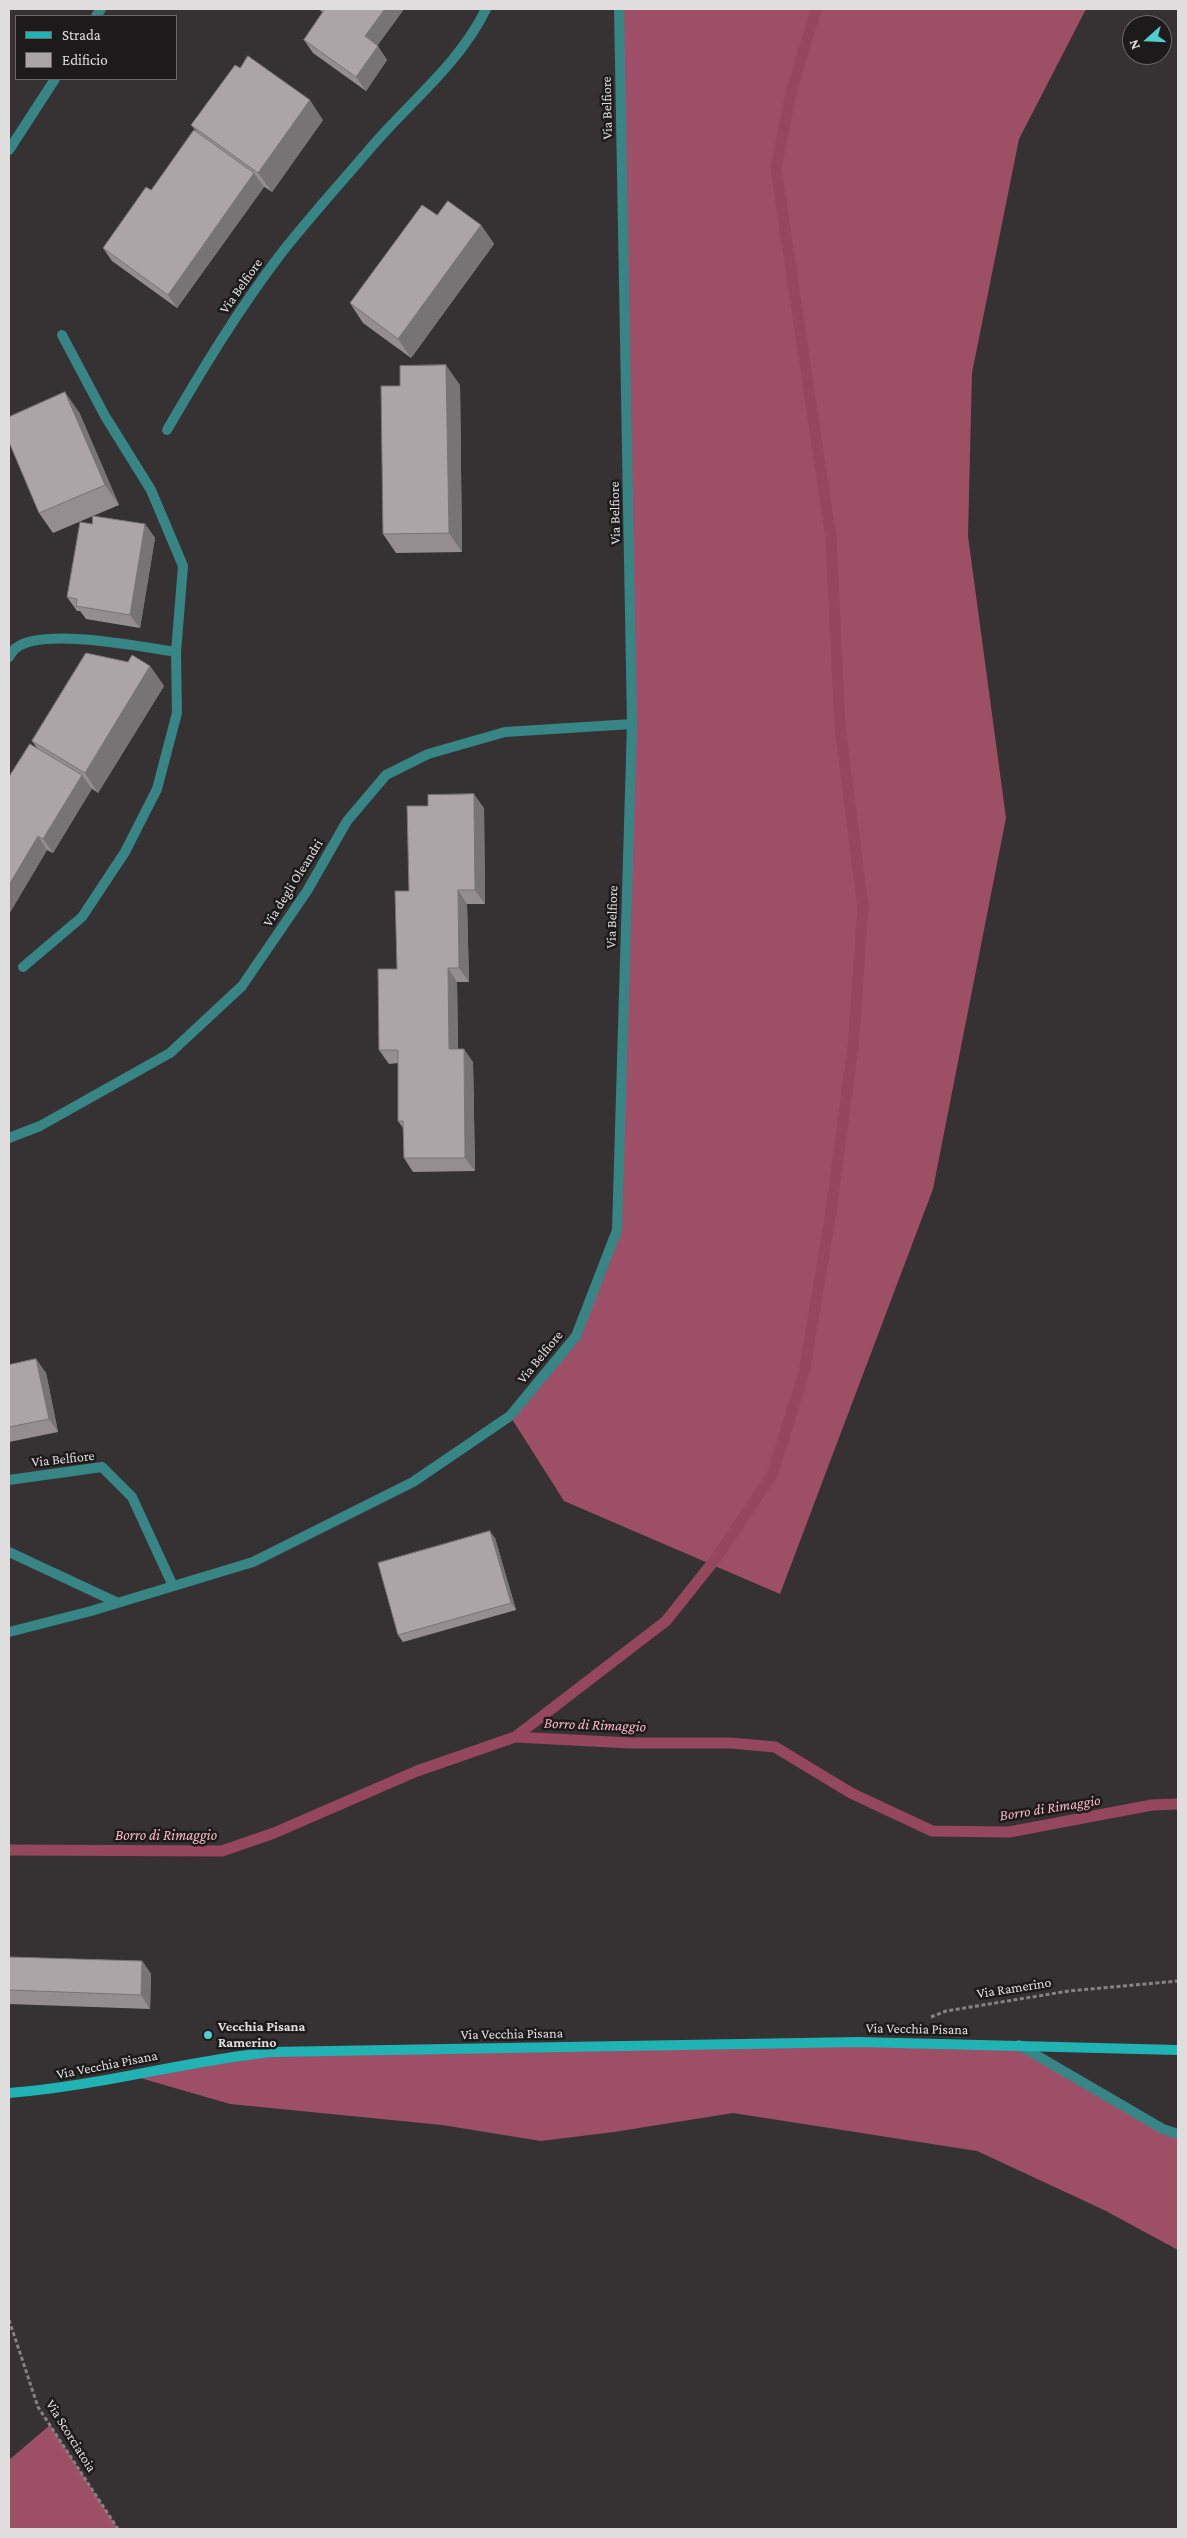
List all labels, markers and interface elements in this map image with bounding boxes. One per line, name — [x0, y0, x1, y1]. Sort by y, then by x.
legend — [15, 15, 178, 80]
north arrow — [1122, 15, 1172, 65]
text: Strada — [62, 27, 101, 43]
text: N — [1125, 38, 1143, 52]
text: Edificio — [62, 52, 108, 68]
street label: Via Belfiore — [598, 76, 616, 140]
street label: Via Belfiore — [216, 255, 266, 317]
street label: Via Belfiore — [606, 481, 624, 545]
street label: Via degli Oleandri — [259, 836, 327, 930]
street label: Via Belfiore — [603, 885, 621, 949]
street label: Via Belfiore — [514, 1327, 566, 1387]
street label: Via Belfiore — [31, 1447, 95, 1471]
water label: Borro di Rimaggio — [544, 1714, 646, 1736]
water label: Borro di Rimaggio — [998, 1791, 1102, 1825]
water label: Borro di Rimaggio — [115, 1826, 217, 1844]
street label: Via Ramerino — [976, 1974, 1052, 2002]
place label: Vecchia Pisana Ramerino — [218, 2019, 305, 2052]
street label: Via Vecchia Pisana — [866, 2020, 968, 2038]
street label: Via Vecchia Pisana — [461, 2025, 563, 2043]
marker: Vecchia Pisana Ramerino — [202, 2029, 214, 2041]
street label: Via Vecchia Pisana — [55, 2047, 159, 2083]
street label: Via Scorciatoia — [42, 2397, 100, 2475]

